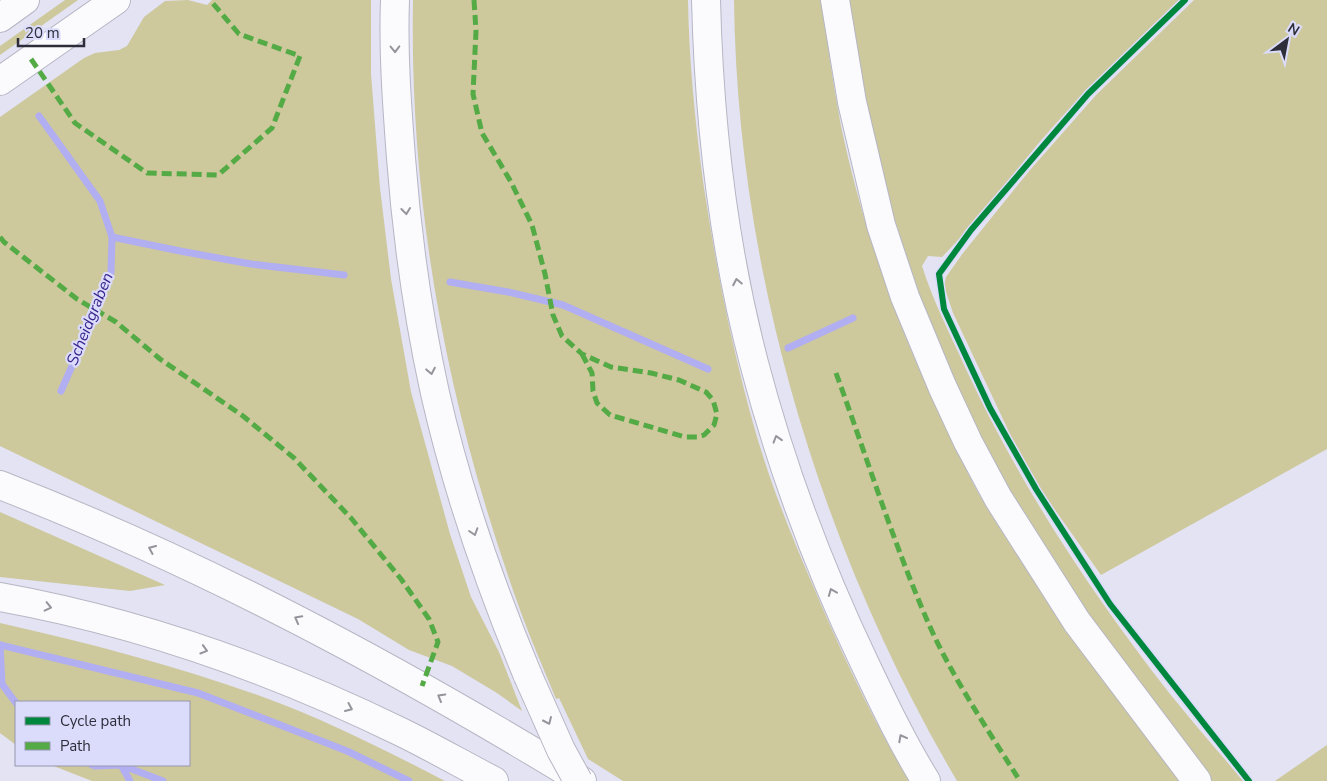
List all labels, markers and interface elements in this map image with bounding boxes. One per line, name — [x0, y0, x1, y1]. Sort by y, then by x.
scale bar — [18, 15, 84, 47]
north arrow — [1262, 15, 1312, 65]
text: N — [1284, 19, 1303, 40]
text: 20 m — [25, 23, 60, 43]
one-way arrow — [390, 45, 400, 53]
one-way arrow — [400, 206, 410, 215]
water label: Scheidgraben — [61, 269, 119, 369]
one-way arrow — [732, 277, 742, 286]
one-way arrow — [425, 367, 436, 376]
one-way arrow — [773, 435, 783, 444]
one-way arrow — [469, 528, 479, 536]
one-way arrow — [148, 544, 157, 555]
one-way arrow — [828, 588, 838, 597]
one-way arrow — [43, 601, 52, 612]
one-way arrow — [295, 615, 304, 625]
one-way arrow — [200, 644, 208, 654]
one-way arrow — [437, 694, 446, 704]
legend — [15, 701, 190, 766]
one-way arrow — [344, 702, 353, 713]
text: Cycle path — [60, 711, 131, 731]
one-way arrow — [541, 716, 552, 725]
one-way arrow — [898, 735, 908, 744]
text: Path — [60, 736, 91, 756]

